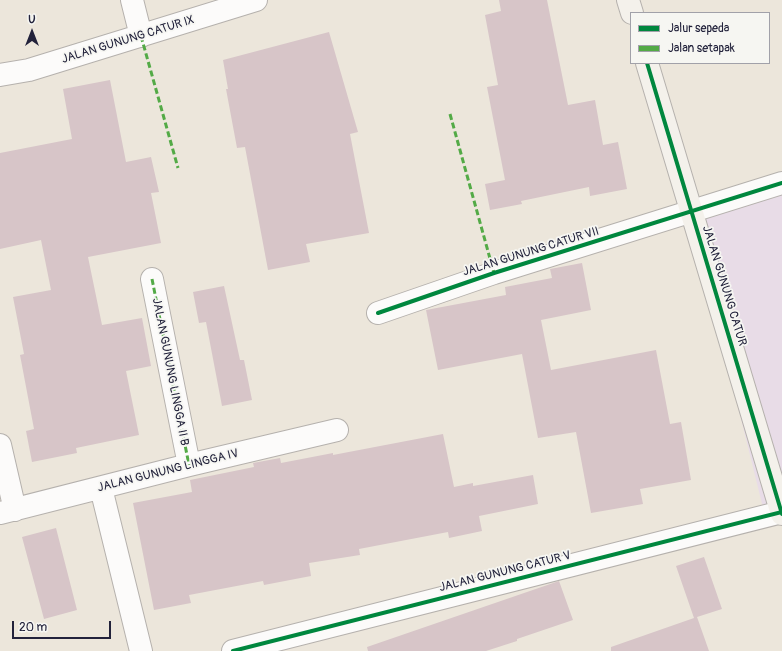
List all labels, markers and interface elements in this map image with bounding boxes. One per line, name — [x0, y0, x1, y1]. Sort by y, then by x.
north arrow — [12, 12, 52, 52]
legend — [630, 12, 770, 64]
text: U — [28, 13, 36, 26]
street label: JALAN GUNUNG CATUR IX — [60, 13, 196, 67]
text: Jalur sepeda — [668, 21, 729, 36]
text: Jalan setapak — [668, 41, 735, 56]
street label: JALAN GUNUNG CATUR VII — [461, 224, 601, 280]
street label: JALAN GUNUNG CATUR — [699, 224, 749, 348]
street label: JALAN GUNUNG LINGGA II B — [149, 297, 191, 447]
street label: JALAN GUNUNG LINGGA IV — [96, 447, 240, 495]
street label: JALAN GUNUNG CATUR V — [438, 549, 572, 595]
scale bar — [14, 613, 113, 639]
text: 20 m — [19, 620, 47, 635]

